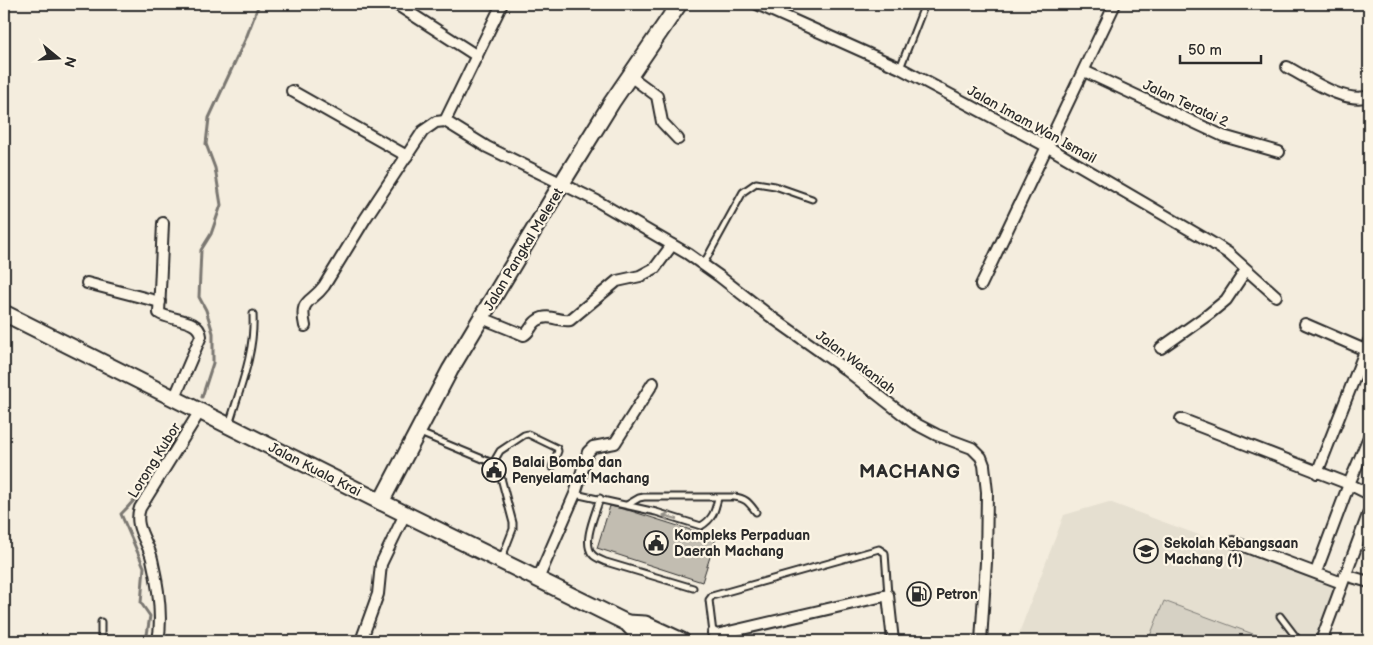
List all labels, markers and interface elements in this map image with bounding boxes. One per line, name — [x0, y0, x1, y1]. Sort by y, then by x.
north arrow — [32, 32, 82, 82]
scale bar — [1180, 32, 1262, 64]
text: 50 m — [1188, 41, 1222, 60]
text: N — [60, 54, 80, 69]
street label: Jalan Teratai 2 — [1140, 76, 1232, 131]
street label: Jalan Imam Wan Ismail — [964, 82, 1099, 167]
street label: Jalan Pangkal Meleret — [480, 184, 567, 314]
street label: Jalan Wataniah — [812, 327, 899, 398]
street label: Lorong Kubor — [125, 419, 185, 501]
street label: Jalan Kuala Krai — [266, 439, 364, 500]
place label: Balai Bomba dan Penyelamat Machang — [512, 454, 650, 487]
public building icon: Balai Bomba dan Penyelamat Machang — [481, 457, 507, 483]
district label: MACHANG — [859, 461, 961, 484]
one-way arrow — [663, 511, 679, 521]
place label: Kompleks Perpaduan Daerah Machang — [674, 527, 810, 560]
public building icon: Kompleks Perpaduan Daerah Machang — [643, 530, 669, 556]
place label: Sekolah Kebangsaan Machang (1) — [1164, 535, 1299, 568]
school or university icon: Sekolah Kebangsaan Machang (1) — [1133, 538, 1159, 564]
fuel station icon: Petron — [906, 581, 932, 607]
place label: Petron — [936, 586, 978, 603]

